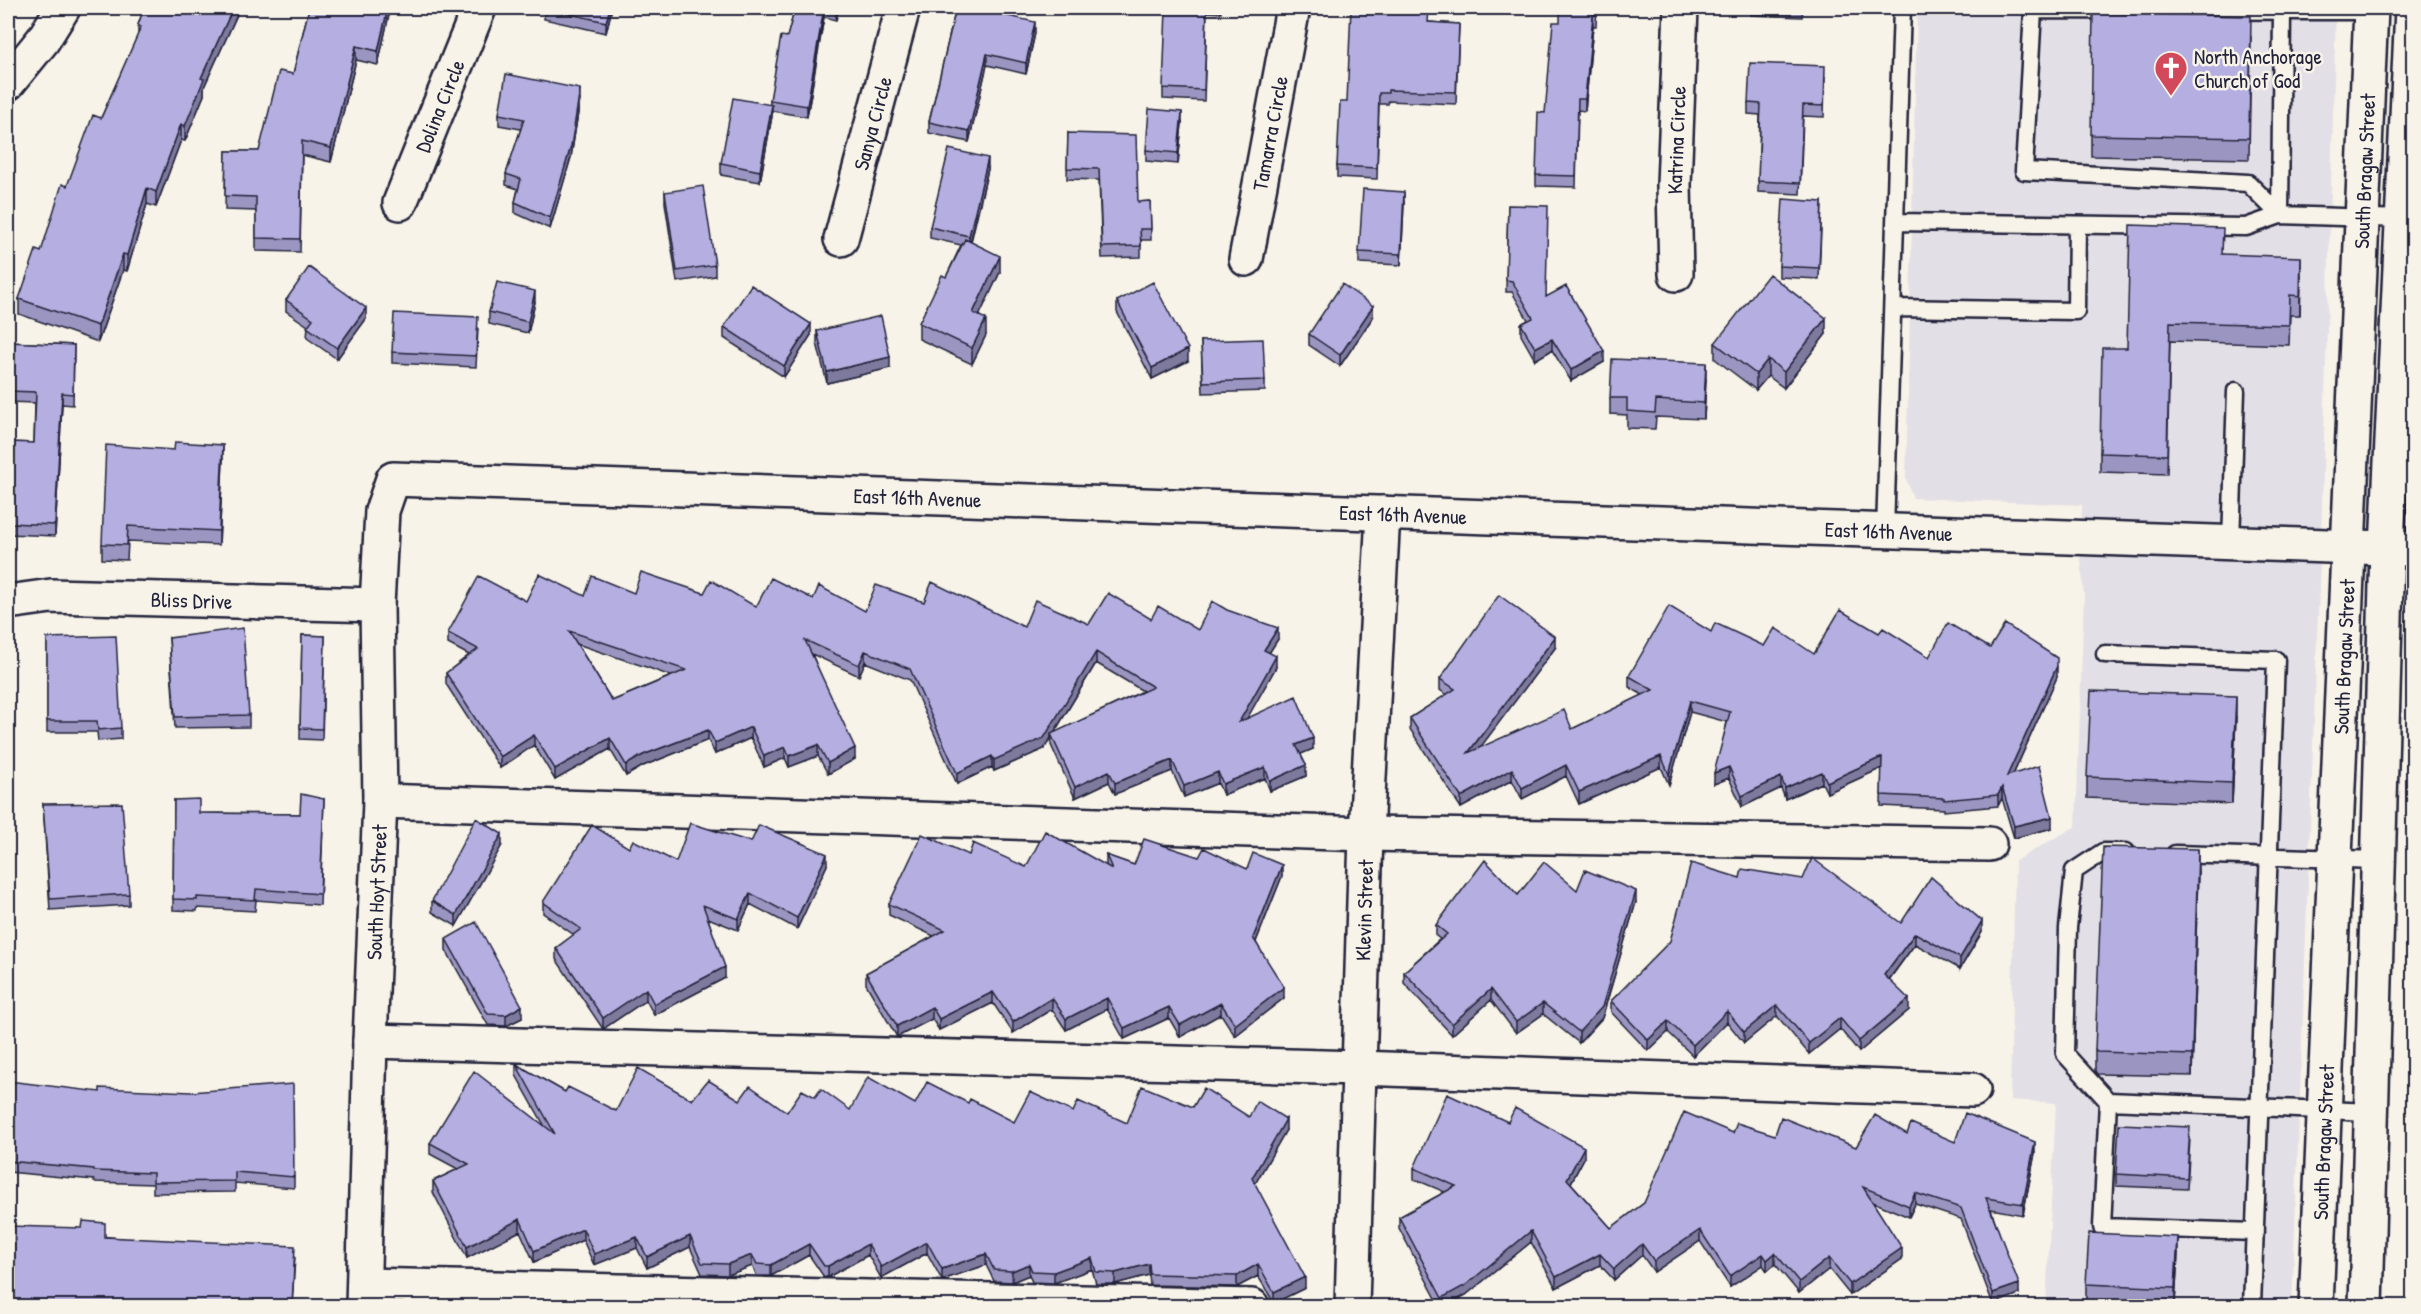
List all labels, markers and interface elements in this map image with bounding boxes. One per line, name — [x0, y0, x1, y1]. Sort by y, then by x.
place label: North Anchorage Church of God — [2194, 42, 2322, 95]
church icon: North Anchorage Church of God — [2153, 50, 2189, 97]
street label: Dolina Circle — [408, 55, 471, 156]
street label: Sanya Circle — [846, 73, 899, 173]
street label: Tamarra Circle — [1245, 73, 1295, 193]
street label: Katrina Circle — [1659, 85, 1692, 194]
street label: South Bragaw Street — [2346, 92, 2382, 249]
street label: East 16th Avenue — [853, 480, 982, 514]
street label: East 16th Avenue — [1339, 497, 1468, 531]
street label: East 16th Avenue — [1824, 514, 1953, 548]
street label: South Bragaw Street — [2326, 578, 2361, 735]
street label: Bliss Drive — [150, 584, 233, 615]
street label: South Hoyt Street — [359, 823, 394, 961]
street label: Klevin Street — [1348, 858, 1380, 961]
street label: South Bragaw Street — [2305, 1063, 2341, 1220]

